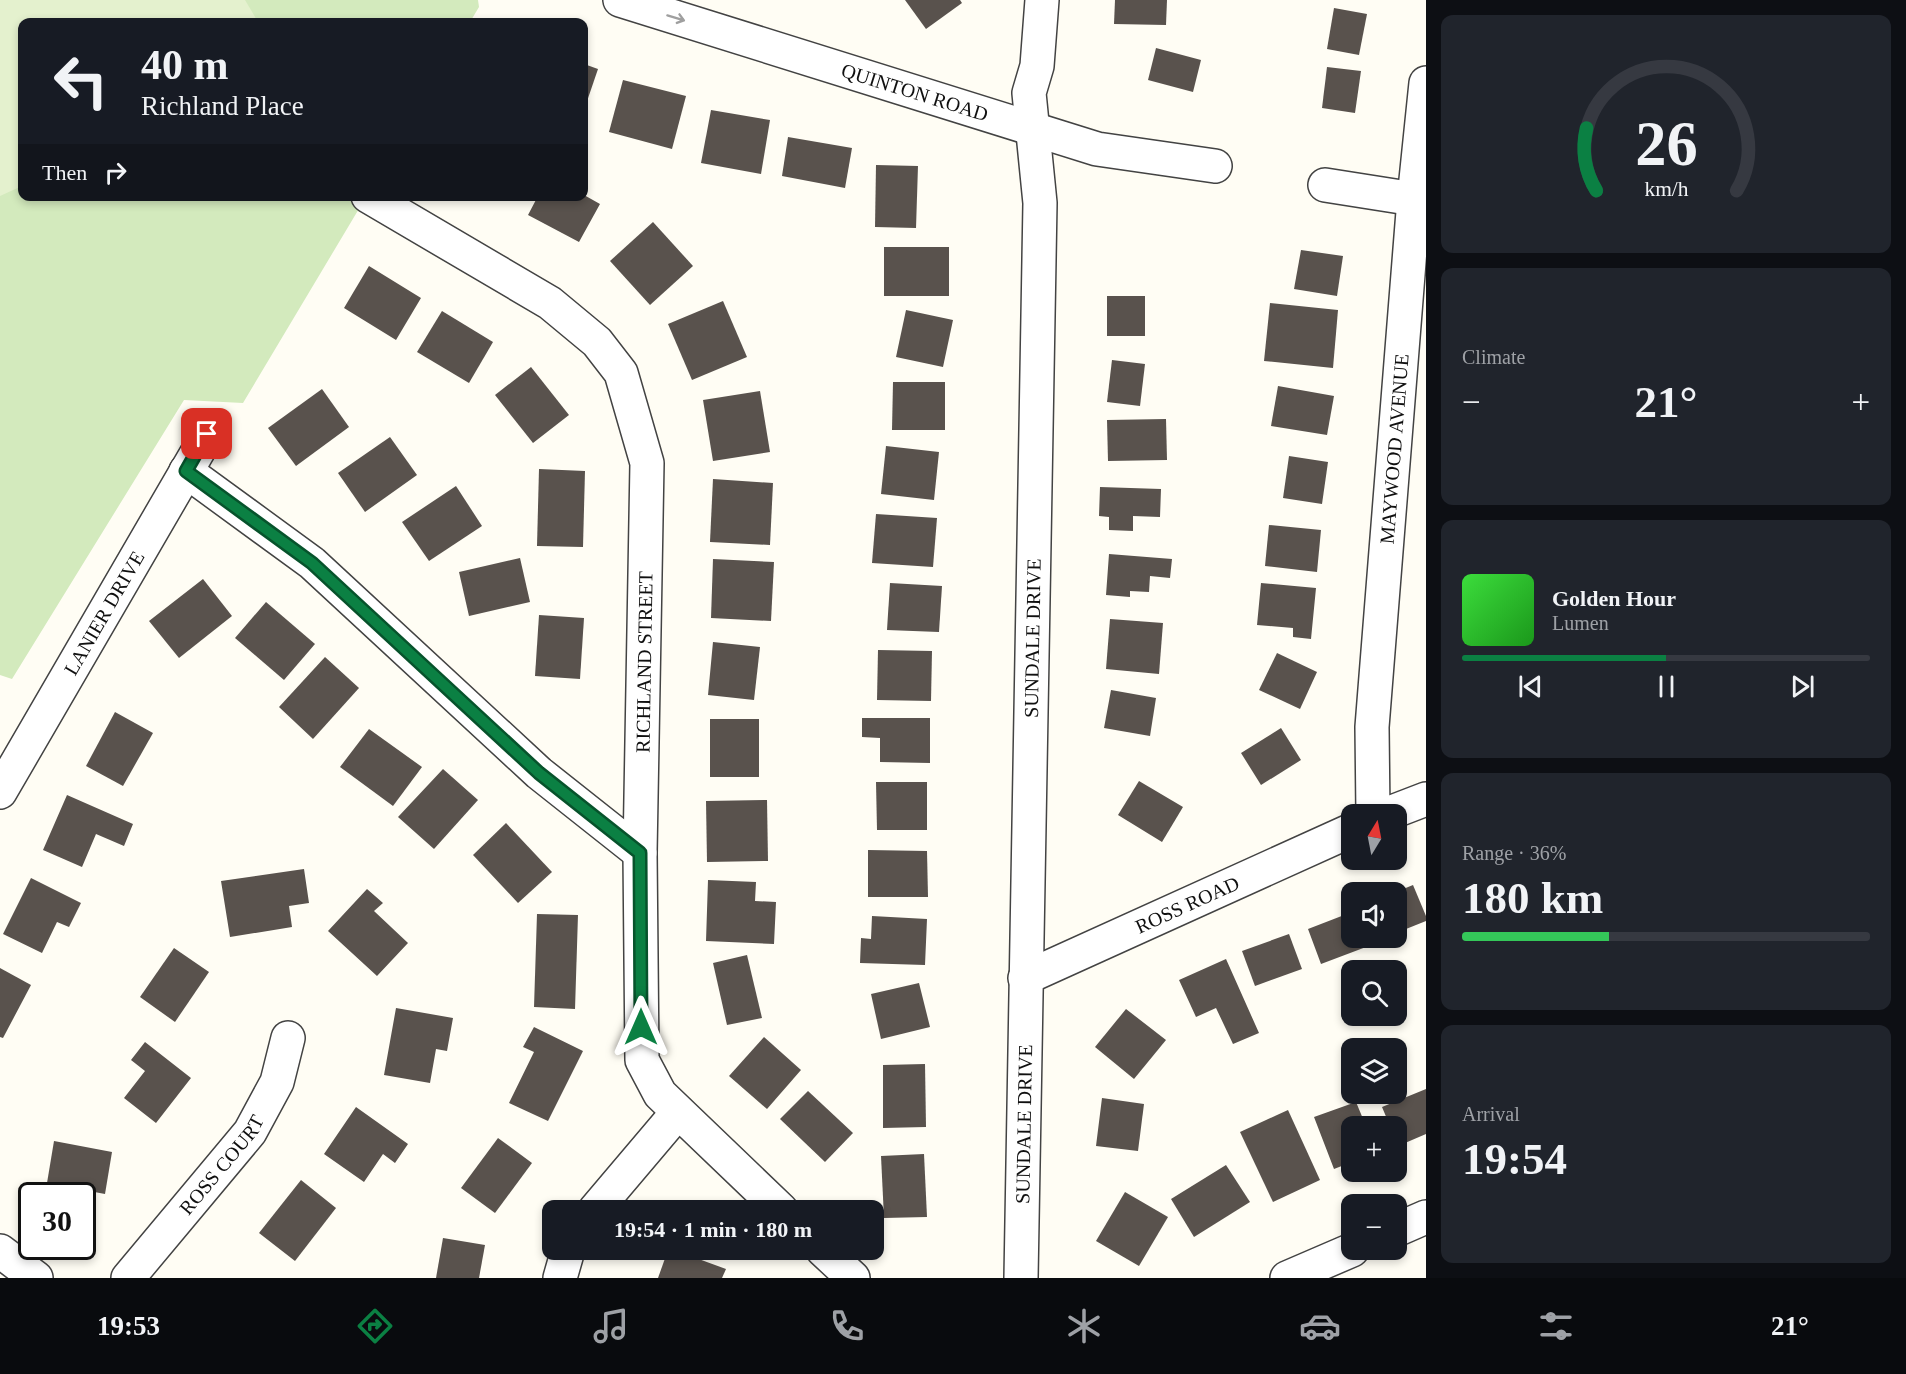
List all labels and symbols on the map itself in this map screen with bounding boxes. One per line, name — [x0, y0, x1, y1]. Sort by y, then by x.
one-way arrow — [666, 13, 685, 24]
street label: QUINTON ROAD — [839, 59, 991, 125]
street label: MAYWOOD AVENUE — [1376, 353, 1413, 545]
pin — [181, 408, 232, 459]
street label: LANIER DRIVE — [59, 547, 149, 679]
street label: SUNDALE DRIVE — [1020, 558, 1045, 718]
street label: RICHLAND STREET — [631, 571, 657, 753]
north arrow — [1341, 804, 1407, 870]
street label: ROSS ROAD — [1132, 872, 1243, 938]
position arrow — [609, 995, 673, 1059]
street label: SUNDALE DRIVE — [1011, 1044, 1036, 1204]
street label: ROSS COURT — [175, 1111, 268, 1219]
speed limit sign: 30 — [18, 1182, 96, 1260]

